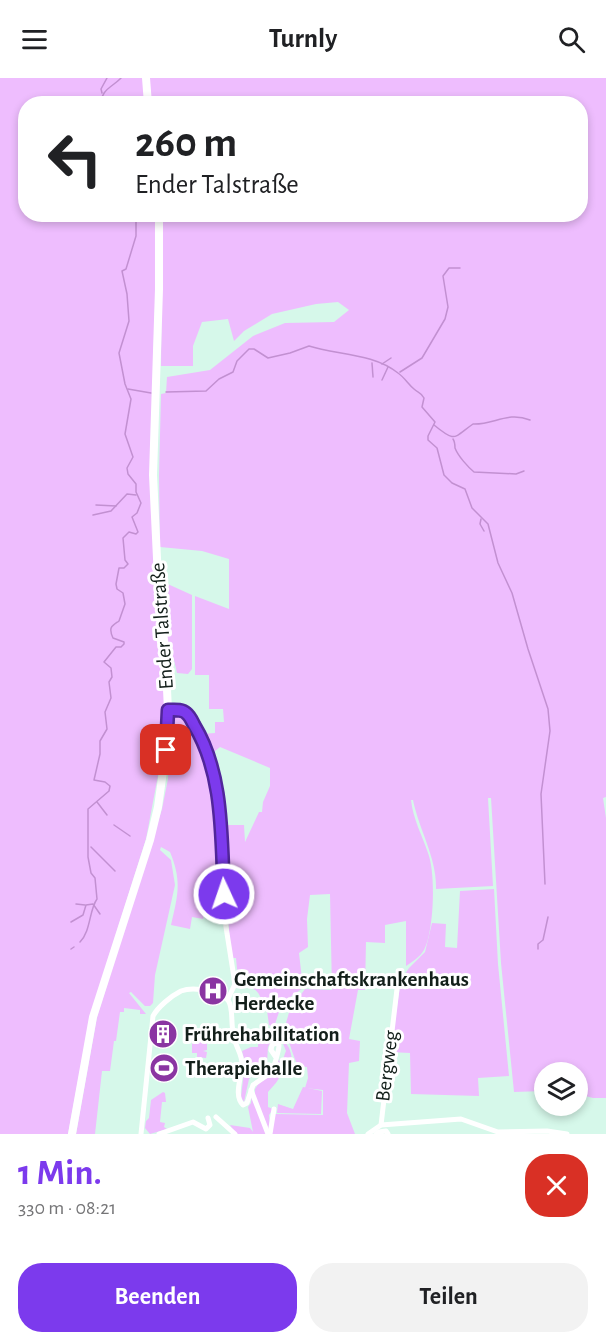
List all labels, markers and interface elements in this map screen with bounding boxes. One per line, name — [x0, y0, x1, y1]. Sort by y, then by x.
icon: menu — [18, 23, 51, 56]
icon: search — [555, 23, 588, 56]
text: Turnly — [269, 25, 337, 52]
icon: left — [36, 120, 114, 198]
text: 260 m — [135, 122, 237, 164]
text: Ender Talstraße — [135, 171, 299, 198]
street label: Ender Talstraße — [147, 562, 177, 690]
pin — [140, 724, 191, 775]
icon: arrive — [149, 733, 182, 766]
position arrow — [192, 862, 256, 926]
place label: Gemeinschaftskrankenhaus Herdecke — [234, 969, 469, 1014]
hospital icon: Gemeinschaftskrankenhaus Herdecke — [197, 975, 229, 1007]
building icon: Frührehabilitation — [147, 1018, 179, 1050]
place label: Frührehabilitation — [184, 1024, 340, 1045]
street label: Bergweg — [372, 1029, 402, 1103]
sports icon: Therapiehalle — [148, 1052, 180, 1084]
place label: Therapiehalle — [185, 1058, 302, 1079]
map controls — [534, 1062, 588, 1116]
button: layers — [534, 1062, 588, 1116]
button: close — [525, 1154, 588, 1217]
text: 1 Min. — [18, 1155, 102, 1191]
text: 330 m · 08:21 — [18, 1198, 116, 1218]
button: Beenden — [18, 1263, 297, 1332]
button: Teilen — [309, 1263, 588, 1332]

